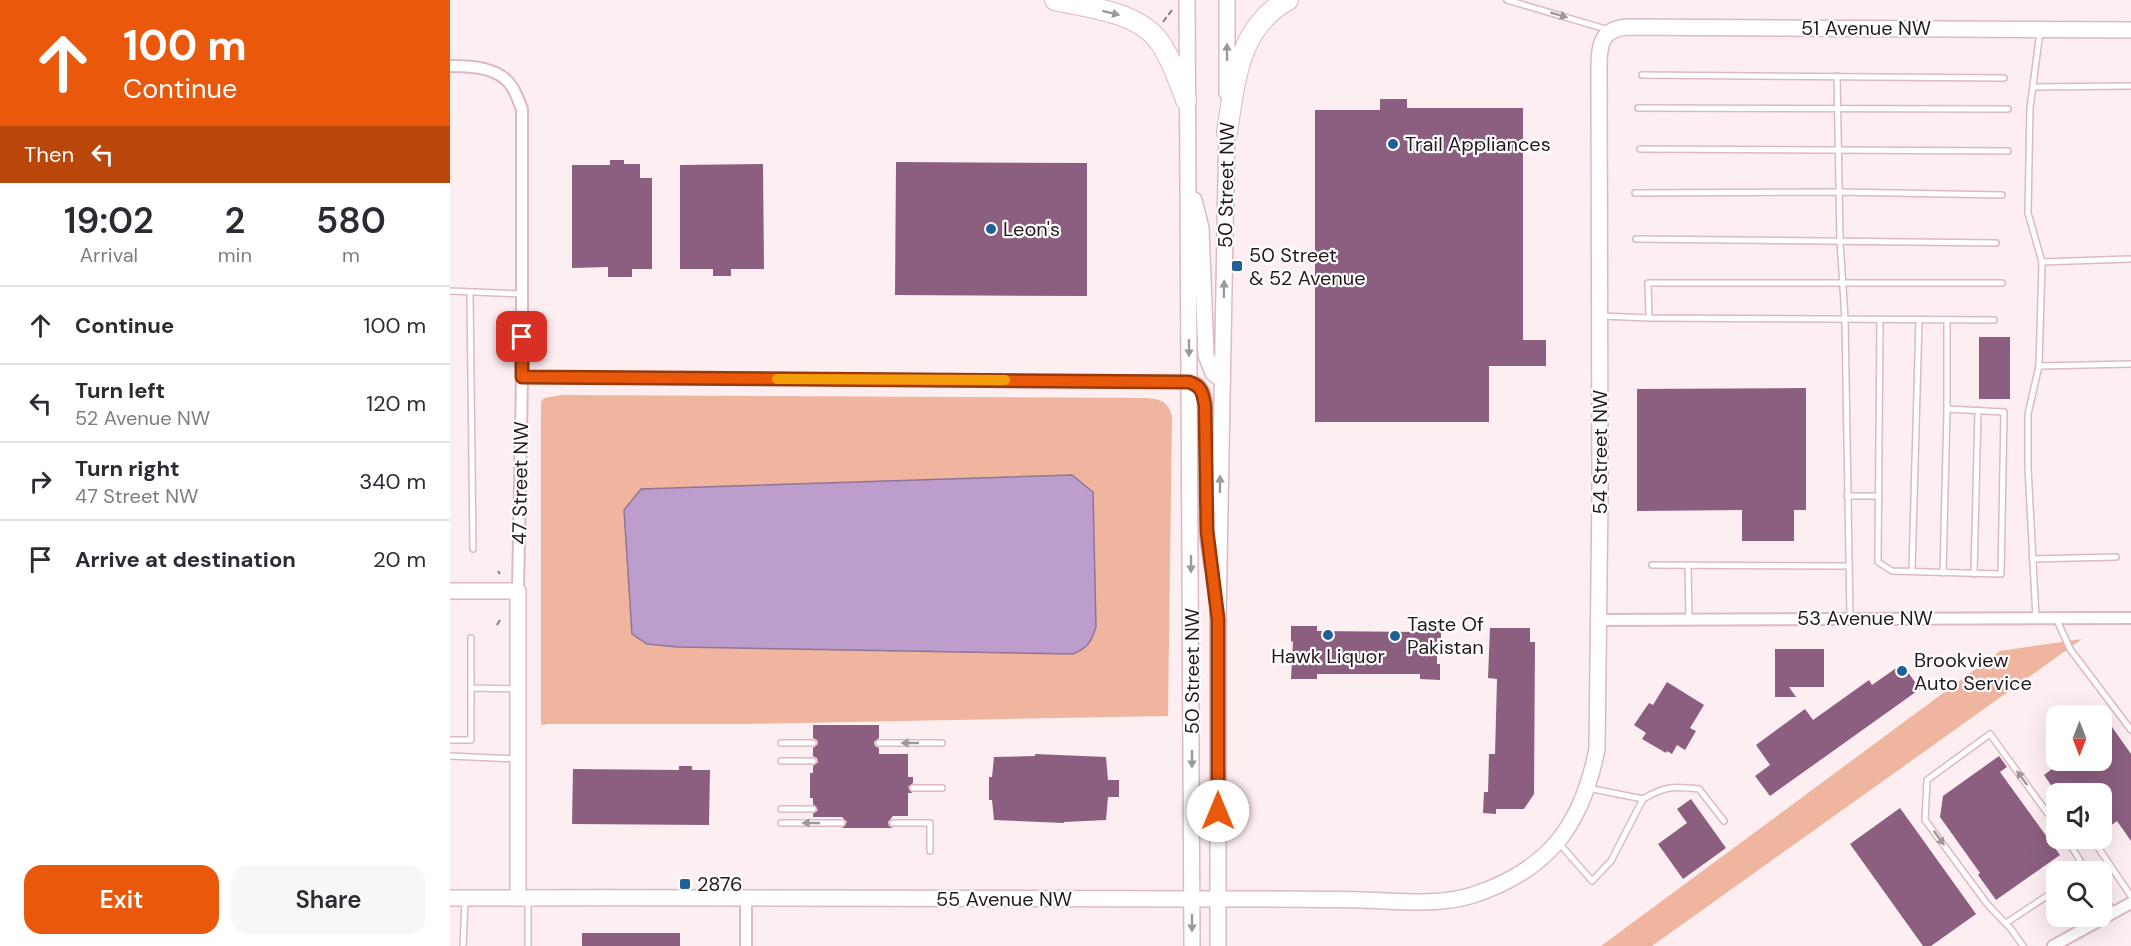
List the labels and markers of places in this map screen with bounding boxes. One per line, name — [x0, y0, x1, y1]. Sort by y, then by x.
place label: Trail Appliances — [1405, 131, 1551, 157]
marker: Trail Appliances — [1386, 137, 1400, 151]
place label: Leon's — [1003, 216, 1060, 242]
marker: Leon's — [984, 222, 998, 236]
place label: 50 Street & 52 Avenue — [1249, 242, 1366, 291]
marker: 50 Street & 52 Avenue — [1230, 259, 1244, 273]
pin — [496, 311, 547, 362]
place label: Taste Of Pakistan — [1407, 611, 1484, 660]
marker: Hawk Liquor — [1321, 628, 1335, 642]
marker: Taste Of Pakistan — [1388, 629, 1402, 643]
place label: Hawk Liquor — [1271, 643, 1385, 669]
place label: Brookview Auto Service — [1914, 647, 2032, 696]
marker: Brookview Auto Service — [1895, 664, 1909, 678]
place label: 2876 — [697, 871, 743, 897]
marker: 2876 — [678, 877, 692, 891]

